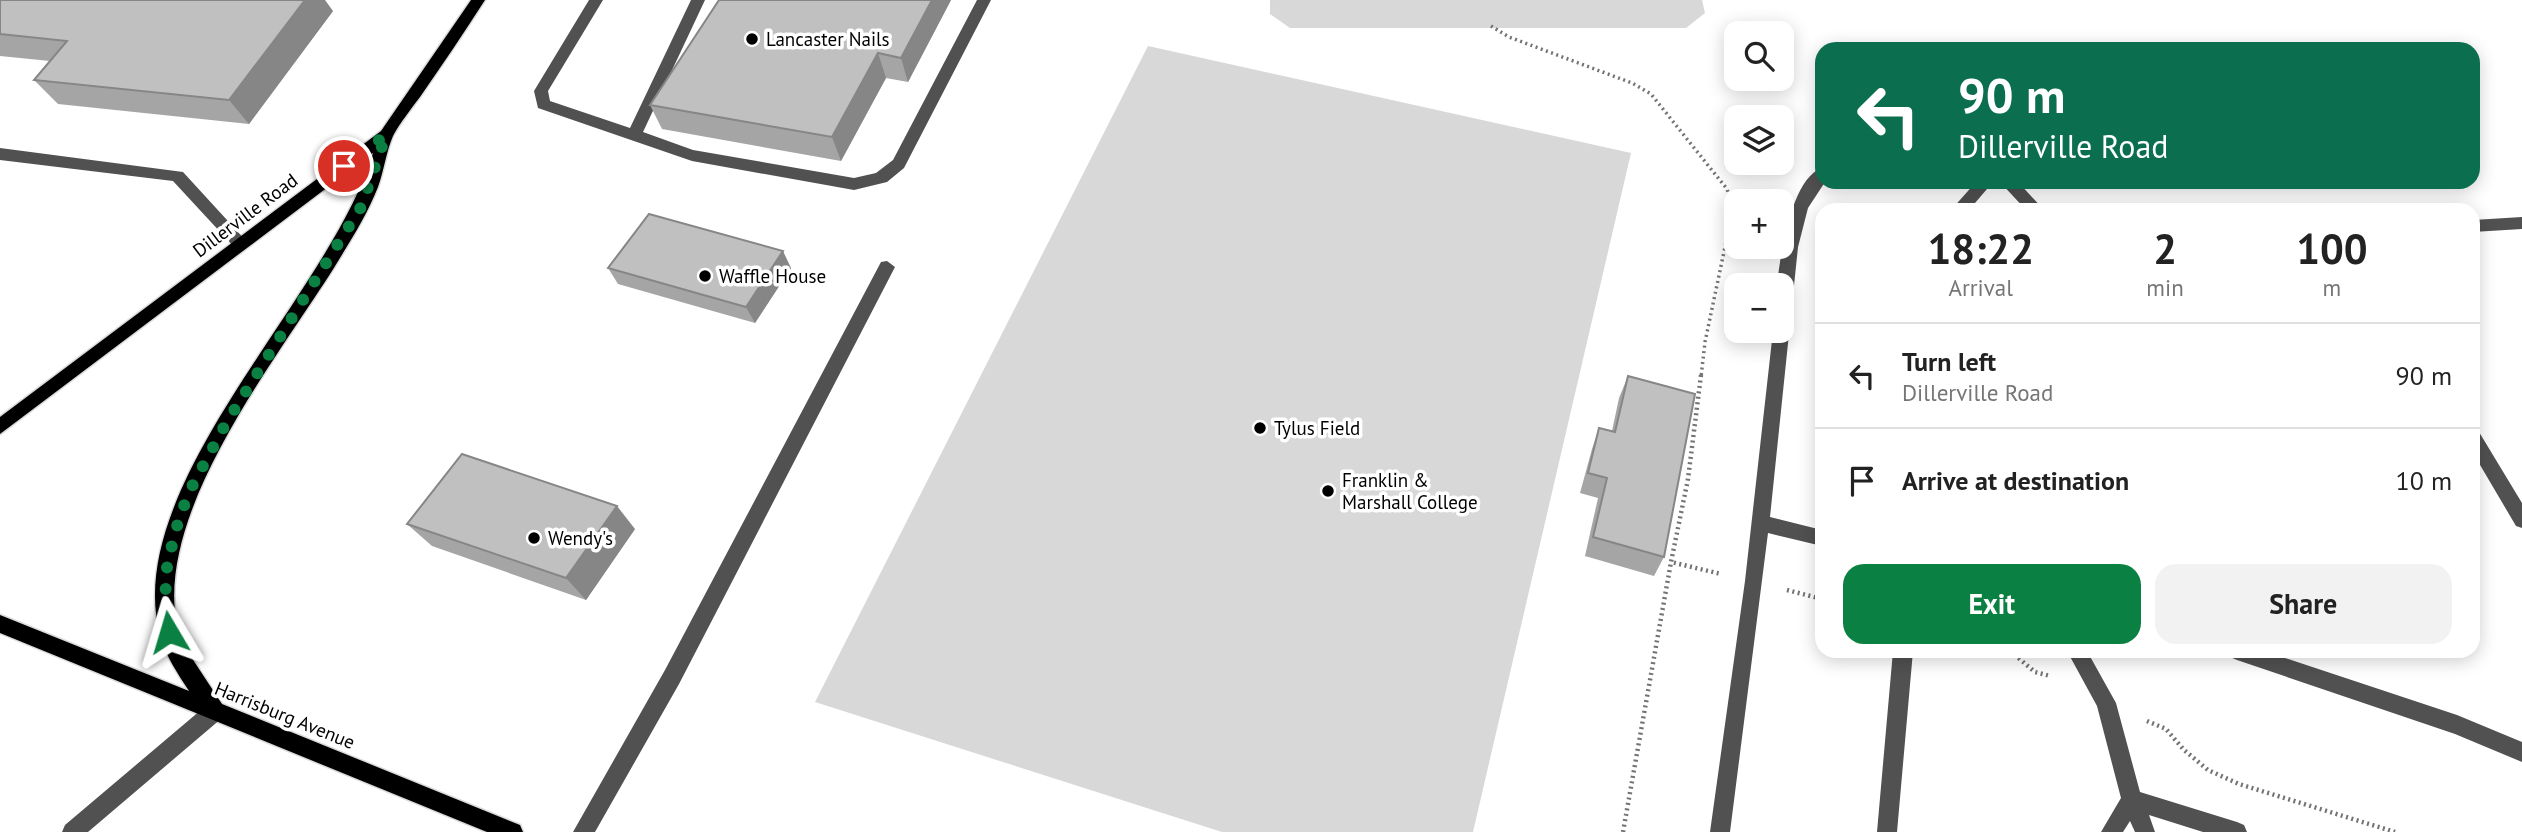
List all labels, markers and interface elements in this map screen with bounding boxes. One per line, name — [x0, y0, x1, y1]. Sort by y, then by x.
map controls — [1724, 21, 1794, 343]
button: search — [1724, 21, 1794, 91]
place label: Lancaster Nails — [766, 27, 890, 51]
marker: Lancaster Nails — [744, 31, 760, 47]
text: 90 m — [1958, 63, 2065, 127]
icon: left — [1843, 70, 1934, 161]
button: layers — [1724, 105, 1794, 175]
text: Dillerville Road — [1958, 125, 2169, 167]
pin — [314, 136, 374, 196]
icon: arrive — [325, 147, 363, 185]
street label: Dillerville Road — [188, 168, 302, 262]
button: + — [1724, 189, 1794, 259]
text: 18:22 — [1927, 221, 2034, 276]
text: 2 — [2153, 221, 2177, 276]
text: 100 — [2296, 221, 2368, 276]
place label: Waffle House — [719, 264, 826, 288]
marker: Waffle House — [697, 268, 713, 284]
button: − — [1724, 273, 1794, 343]
text: Arrival — [1948, 273, 2013, 302]
text: min — [2146, 273, 2184, 302]
text: m — [2323, 273, 2341, 302]
text: Turn left — [1902, 345, 1996, 378]
icon: left — [1843, 357, 1881, 395]
text: 90 m — [2396, 359, 2452, 392]
text: Dillerville Road — [1902, 378, 2053, 407]
place label: Tylus Field — [1274, 416, 1360, 440]
marker: Tylus Field — [1252, 420, 1268, 436]
icon: arrive — [1843, 462, 1881, 500]
text: Arrive at destination — [1902, 464, 2129, 497]
text: 10 m — [2396, 464, 2452, 497]
place label: Franklin & Marshall College — [1342, 468, 1478, 514]
marker: Franklin & Marshall College — [1320, 483, 1336, 499]
place label: Wendy's — [548, 526, 613, 550]
marker: Wendy's — [526, 530, 542, 546]
button: Exit — [1843, 564, 2141, 644]
button: Share — [2155, 564, 2452, 644]
position arrow — [132, 595, 206, 669]
street label: Harrisburg Avenue — [211, 676, 359, 754]

